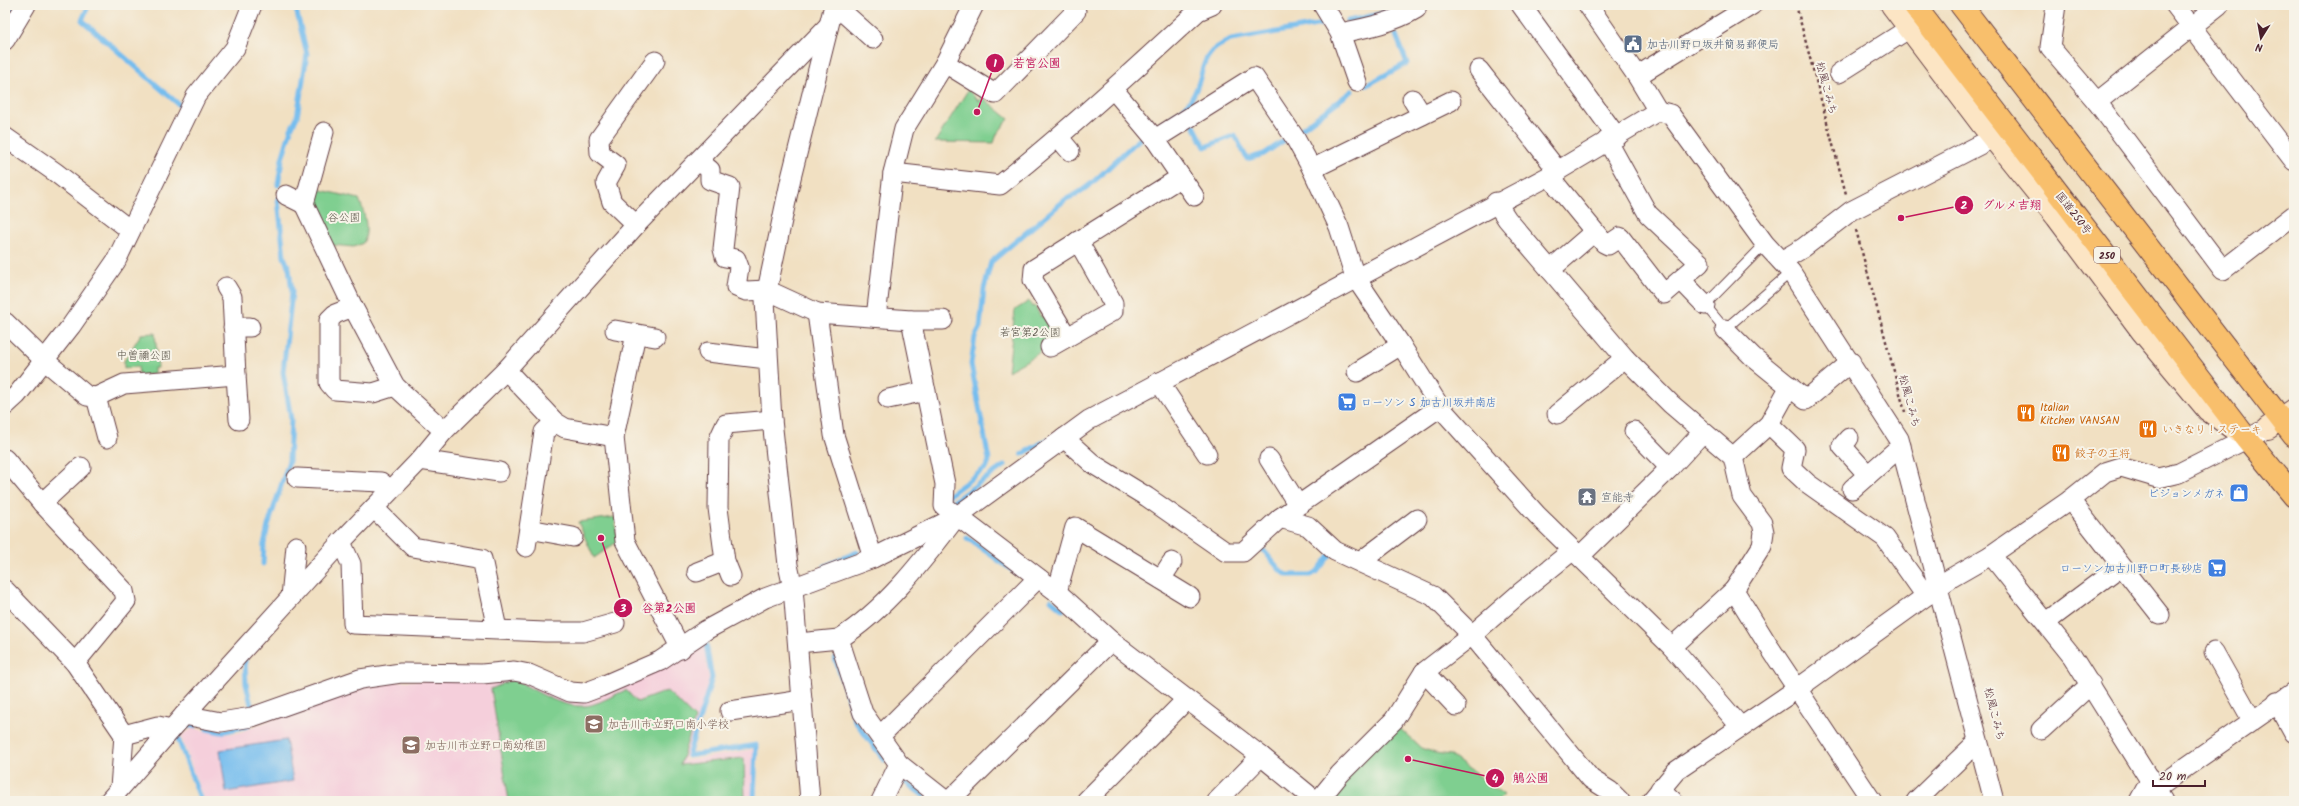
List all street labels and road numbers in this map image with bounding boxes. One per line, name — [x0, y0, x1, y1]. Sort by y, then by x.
street label: 松風こみち — [1810, 60, 1842, 117]
street label: 国道250号 — [2050, 188, 2096, 239]
road number: 250 — [2094, 247, 2120, 263]
street label: 松風こみち — [1893, 373, 1925, 430]
street label: 松風こみち — [1979, 686, 2009, 743]

